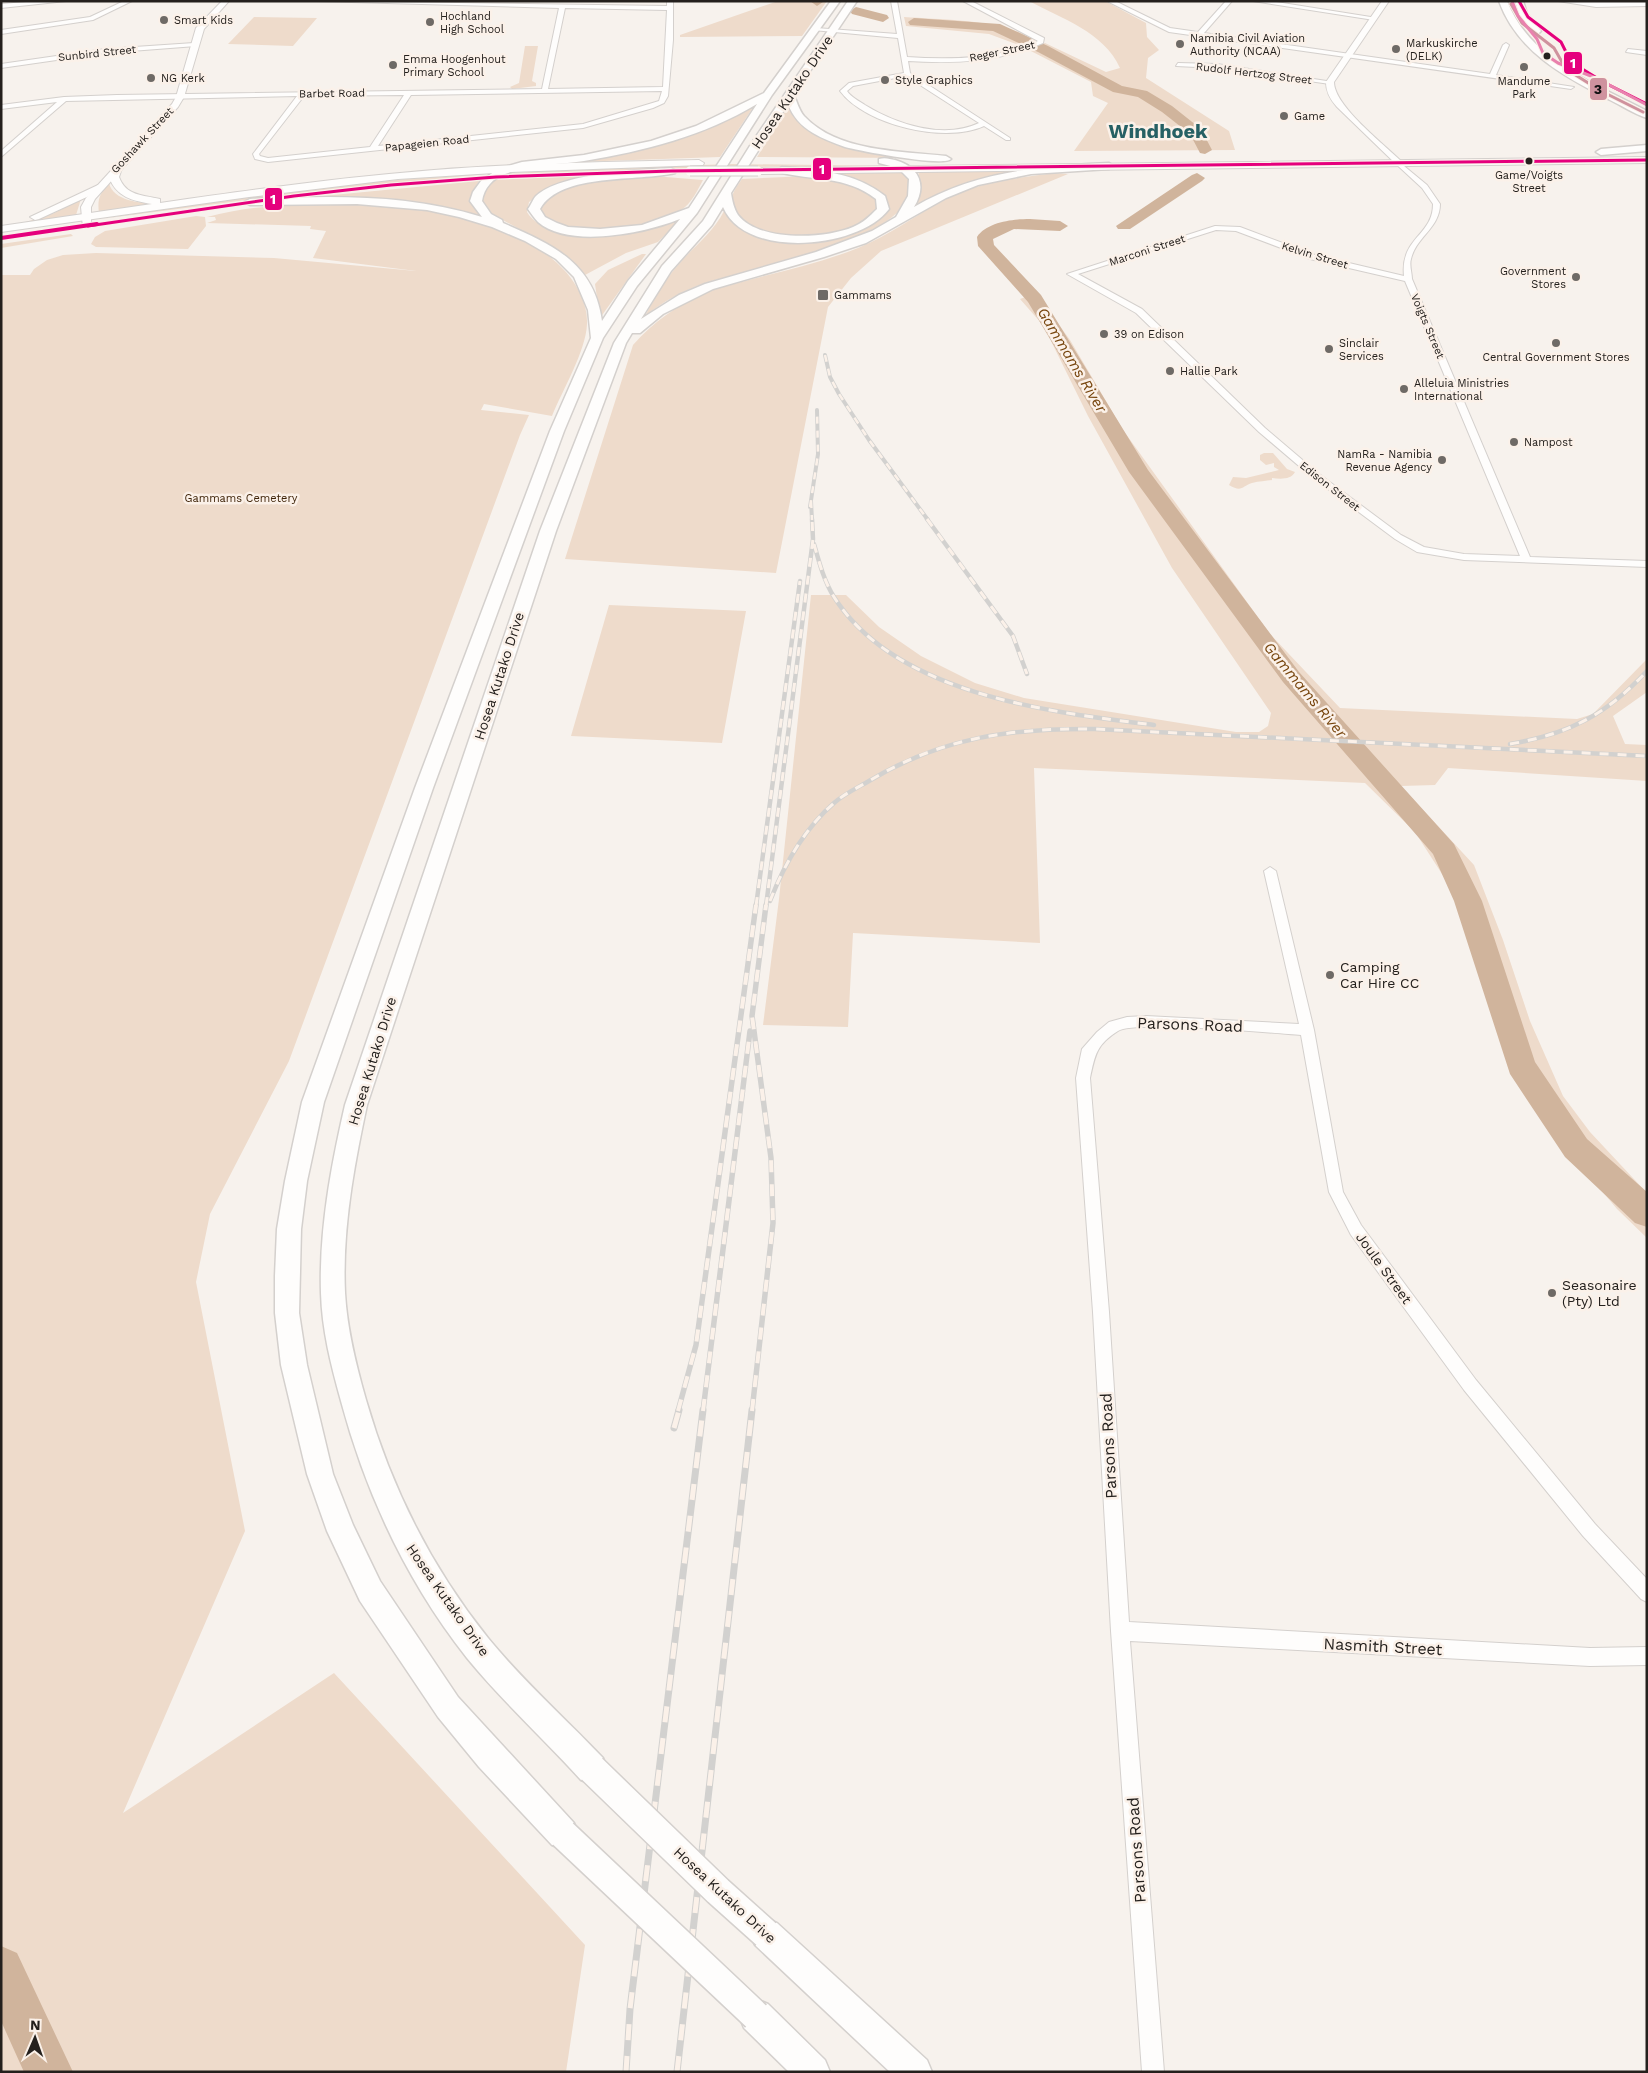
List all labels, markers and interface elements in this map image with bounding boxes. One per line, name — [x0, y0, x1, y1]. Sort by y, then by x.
place label: Hochland High School — [440, 10, 505, 36]
marker: Smart Kids — [158, 14, 170, 26]
place label: Smart Kids — [174, 14, 233, 27]
marker: Hochland High School — [424, 16, 436, 28]
street label: Hosea Kutako Drive — [748, 32, 836, 152]
place label: Namibia Civil Aviation Authority (NCAA) — [1190, 32, 1305, 58]
place label: Markuskirche (DELK) — [1406, 37, 1478, 63]
street label: Reger Street — [968, 38, 1036, 65]
marker: Namibia Civil Aviation Authority (NCAA) — [1174, 38, 1186, 50]
street label: Sunbird Street — [57, 43, 137, 64]
marker: Markuskirche (DELK) — [1390, 43, 1402, 55]
unlabelled marker — [1542, 51, 1552, 61]
line badge: 1 — [1563, 51, 1583, 75]
place label: Emma Hoogenhout Primary School — [403, 53, 506, 79]
text: 1 — [1570, 55, 1576, 71]
marker: Emma Hoogenhout Primary School — [387, 59, 399, 71]
street label: Rudolf Hertzog Street — [1195, 60, 1313, 87]
marker: Mandume Park — [1518, 61, 1530, 73]
marker: NG Kerk — [145, 72, 157, 84]
place label: NG Kerk — [161, 72, 205, 85]
marker: Style Graphics — [879, 74, 891, 86]
place label: Style Graphics — [895, 74, 973, 87]
place label: Mandume Park — [1498, 75, 1550, 101]
line badge: 3 — [1589, 77, 1608, 101]
text: 3 — [1594, 81, 1602, 97]
street label: Barbet Road — [299, 86, 365, 101]
street label: Goshawk Street — [109, 104, 176, 176]
marker: Game — [1278, 110, 1290, 122]
place label: Game — [1294, 110, 1325, 123]
district label: Windhoek — [1108, 119, 1208, 143]
street label: Papageien Road — [384, 133, 470, 154]
marker: Game/Voigts Street — [1524, 156, 1534, 166]
line badge: 1 — [812, 157, 832, 181]
text: 1 — [819, 161, 825, 177]
place label: Game/Voigts Street — [1495, 169, 1563, 195]
line badge: 1 — [264, 187, 283, 211]
text: 1 — [270, 191, 276, 207]
street label: Marconi Street — [1107, 232, 1187, 269]
street label: Kelvin Street — [1280, 239, 1350, 272]
place label: Government Stores — [1500, 265, 1566, 291]
marker: Government Stores — [1570, 271, 1582, 283]
marker: Gammams — [816, 288, 830, 302]
place label: Gammams — [834, 289, 892, 302]
street label: Voigts Street — [1408, 292, 1447, 361]
water label: Gammams River — [1034, 304, 1111, 417]
marker: 39 on Edison — [1098, 328, 1110, 340]
place label: 39 on Edison — [1114, 328, 1184, 341]
place label: Sinclair Services — [1339, 337, 1384, 363]
marker: Central Government Stores — [1550, 337, 1562, 349]
marker: Sinclair Services — [1323, 343, 1335, 355]
place label: Central Government Stores — [1482, 351, 1630, 364]
marker: Hallie Park — [1164, 365, 1176, 377]
place label: Hallie Park — [1180, 365, 1238, 378]
place label: Alleluia Ministries International — [1414, 377, 1509, 403]
marker: Alleluia Ministries International — [1398, 383, 1410, 395]
marker: Nampost — [1508, 436, 1520, 448]
place label: Nampost — [1524, 436, 1573, 449]
place label: NamRa - Namibia Revenue Agency — [1337, 448, 1432, 474]
marker: NamRa - Namibia Revenue Agency — [1436, 454, 1448, 466]
street label: Edison Street — [1297, 459, 1363, 514]
park label: Gammams Cemetery — [184, 492, 298, 505]
street label: Hosea Kutako Drive — [471, 610, 527, 742]
water label: Gammams River — [1260, 639, 1351, 742]
place label: Camping Car Hire CC — [1340, 959, 1419, 991]
marker: Camping Car Hire CC — [1324, 969, 1336, 981]
street label: Hosea Kutako Drive — [345, 995, 399, 1127]
street label: Parsons Road — [1137, 1013, 1243, 1036]
street label: Joule Street — [1353, 1229, 1415, 1307]
place label: Seasonaire (Pty) Ltd — [1562, 1277, 1637, 1309]
marker: Seasonaire (Pty) Ltd — [1546, 1287, 1558, 1299]
street label: Parsons Road — [1096, 1393, 1121, 1499]
street label: Hosea Kutako Drive — [403, 1541, 493, 1659]
street label: Nasmith Street — [1323, 1634, 1443, 1659]
street label: Parsons Road — [1123, 1796, 1150, 1903]
street label: Hosea Kutako Drive — [671, 1844, 779, 1946]
north arrow — [10, 2013, 60, 2063]
text: N — [30, 2017, 41, 2033]

